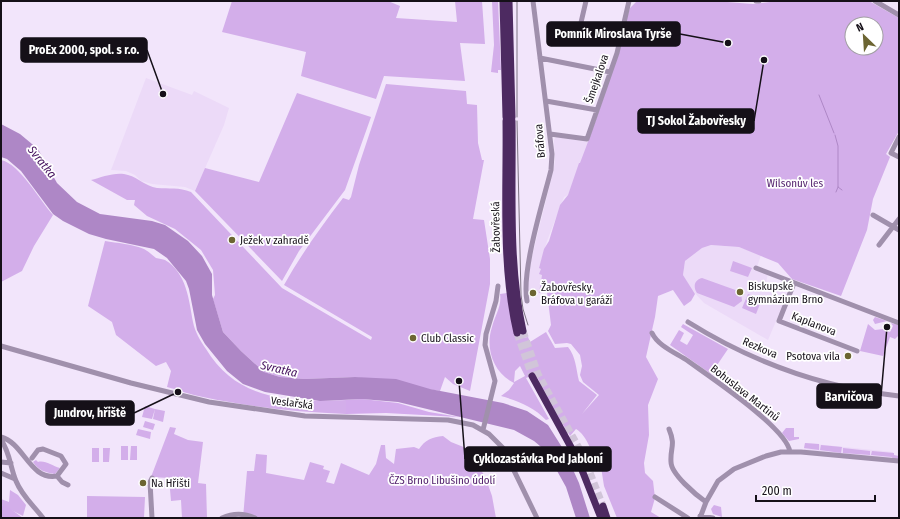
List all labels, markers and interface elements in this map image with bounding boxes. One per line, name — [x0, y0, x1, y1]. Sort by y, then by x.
north arrow — [844, 16, 884, 56]
text: N — [854, 20, 866, 35]
callout: Pomník Miroslava Tyrše — [547, 22, 680, 46]
text: Pomník Miroslava Tyrše — [554, 27, 672, 41]
callout: ProEx 2000, spol. s r.o. — [21, 38, 147, 62]
text: ProEx 2000, spol. s r.o. — [29, 43, 140, 57]
street label: Šmejkalova — [582, 52, 611, 105]
callout: TJ Sokol Žabovřesky — [638, 109, 754, 133]
text: TJ Sokol Žabovřesky — [646, 113, 746, 128]
street label: Bráfova — [532, 123, 548, 159]
water label: Svratka — [24, 142, 59, 181]
park label: Wilsonův les — [767, 177, 823, 190]
street label: Žabovřeská — [488, 201, 503, 253]
place label: Ježek v zahradě — [240, 234, 309, 247]
marker: Ježek v zahradě — [227, 235, 237, 245]
place label: Žabovřesky, Bráfova u garáží — [541, 280, 613, 307]
place label: Biskupské gymnázium Brno — [748, 280, 823, 306]
marker: Biskupské gymnázium Brno — [735, 287, 745, 297]
marker: Žabovřesky, Bráfova u garáží — [528, 288, 538, 298]
street label: Kaplanova — [790, 310, 838, 338]
place label: Club Classic — [421, 332, 474, 345]
marker: Club Classic — [408, 333, 418, 343]
street label: Rezkova — [741, 335, 779, 361]
place label: Psotova vila — [786, 350, 840, 363]
marker: Psotova vila — [843, 351, 853, 361]
water label: Svratka — [258, 358, 299, 380]
street label: Bohuslava Martinů — [708, 362, 782, 424]
callout: Barvičova — [817, 384, 881, 408]
text: Barvičova — [825, 390, 873, 404]
street label: Veslařská — [270, 394, 314, 412]
callout: Jundrov, hřiště — [46, 401, 134, 425]
text: Jundrov, hřiště — [53, 406, 126, 420]
callout: Cyklozastávka Pod Jabloní — [465, 447, 611, 471]
text: Cyklozastávka Pod Jabloní — [473, 452, 604, 466]
park label: ČZS Brno Libušino údolí — [389, 473, 496, 487]
place label: Na Hřišti — [151, 477, 190, 490]
scale bar — [756, 477, 875, 503]
marker: Na Hřišti — [138, 478, 148, 488]
text: 200 m — [762, 484, 792, 498]

